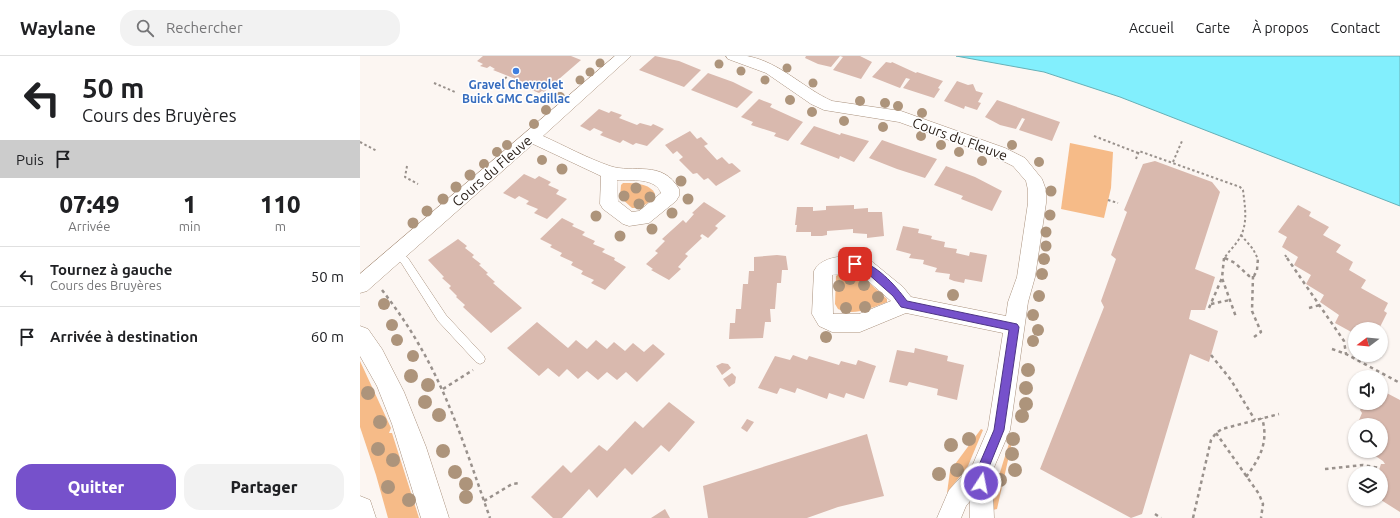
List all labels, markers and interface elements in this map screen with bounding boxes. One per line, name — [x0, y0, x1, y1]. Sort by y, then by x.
search box — [120, 10, 400, 46]
text: Waylane — [20, 17, 96, 39]
icon: search — [134, 17, 156, 39]
text: Rechercher — [166, 19, 243, 36]
text: Accueil — [1129, 20, 1174, 36]
text: Carte — [1196, 20, 1230, 36]
text: À propos — [1252, 20, 1309, 36]
text: Contact — [1331, 20, 1380, 36]
marker: Gravel Chevrolet Buick GMC Cadillac — [511, 66, 521, 76]
icon: left — [16, 72, 68, 124]
text: 50 m — [82, 72, 144, 103]
place label: Gravel Chevrolet Buick GMC Cadillac — [462, 78, 570, 105]
text: Cours des Bruyères — [82, 105, 237, 125]
street label: Cours du Fleuve — [910, 114, 1010, 164]
street label: Cours du Fleuve — [449, 132, 535, 210]
icon: arrive — [52, 148, 74, 170]
text: Puis — [16, 151, 44, 168]
text: 07:49 — [59, 191, 119, 218]
text: 1 — [183, 191, 196, 218]
text: 110 — [260, 191, 301, 218]
text: Arrivée — [68, 219, 110, 233]
text: min — [179, 219, 201, 233]
text: m — [275, 219, 286, 233]
pin — [838, 247, 872, 281]
icon: arrive — [844, 253, 866, 275]
text: Tournez à gauche — [50, 261, 173, 278]
icon: left — [16, 266, 38, 288]
text: 50 m — [311, 268, 344, 285]
text: Cours des Bruyères — [50, 278, 162, 292]
north arrow — [1348, 322, 1388, 362]
map controls — [1348, 322, 1388, 506]
icon: arrive — [16, 326, 38, 348]
text: Arrivée à destination — [50, 328, 198, 345]
text: 60 m — [311, 328, 344, 345]
button: sound — [1348, 370, 1388, 410]
button: search — [1348, 418, 1388, 458]
position arrow — [960, 462, 1002, 504]
button: Quitter — [16, 464, 176, 510]
button: Partager — [184, 464, 344, 510]
button: layers — [1348, 466, 1388, 506]

